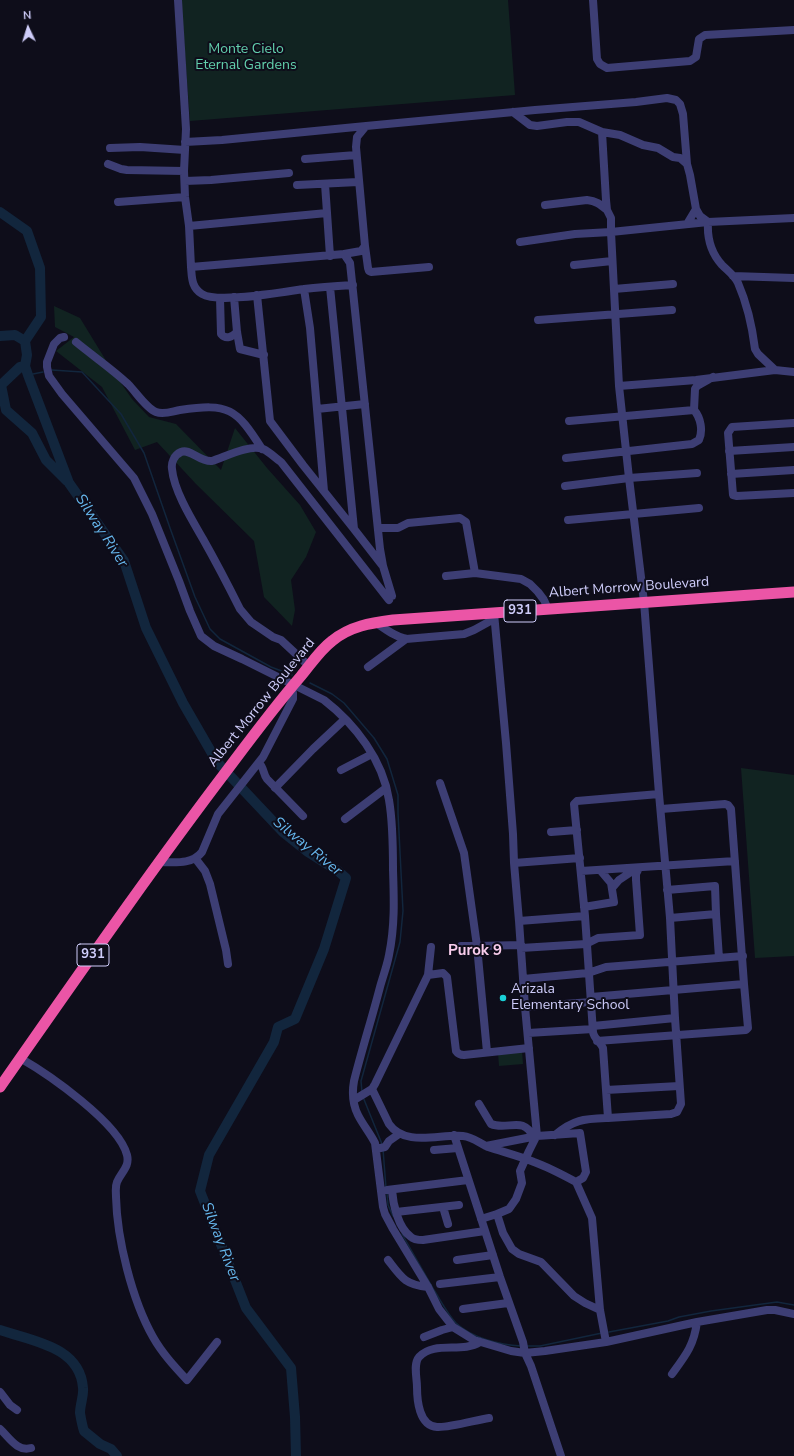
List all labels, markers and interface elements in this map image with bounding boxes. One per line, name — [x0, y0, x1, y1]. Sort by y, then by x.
north arrow — [8, 8, 48, 48]
text: N — [22, 8, 32, 23]
park label: Monte Cielo Eternal Gardens — [195, 42, 297, 74]
water label: Silway River — [71, 491, 131, 571]
street label: Albert Morrow Boulevard — [548, 574, 710, 602]
road number: 931 — [504, 600, 536, 622]
street label: Albert Morrow Boulevard — [205, 635, 319, 771]
water label: Silway River — [269, 814, 345, 880]
district label: Purok 9 — [448, 942, 502, 960]
road number: 931 — [77, 944, 109, 966]
place label: Arizala Elementary School — [511, 982, 629, 1014]
marker: Arizala Elementary School — [498, 993, 508, 1003]
water label: Silway River — [197, 1200, 243, 1284]

